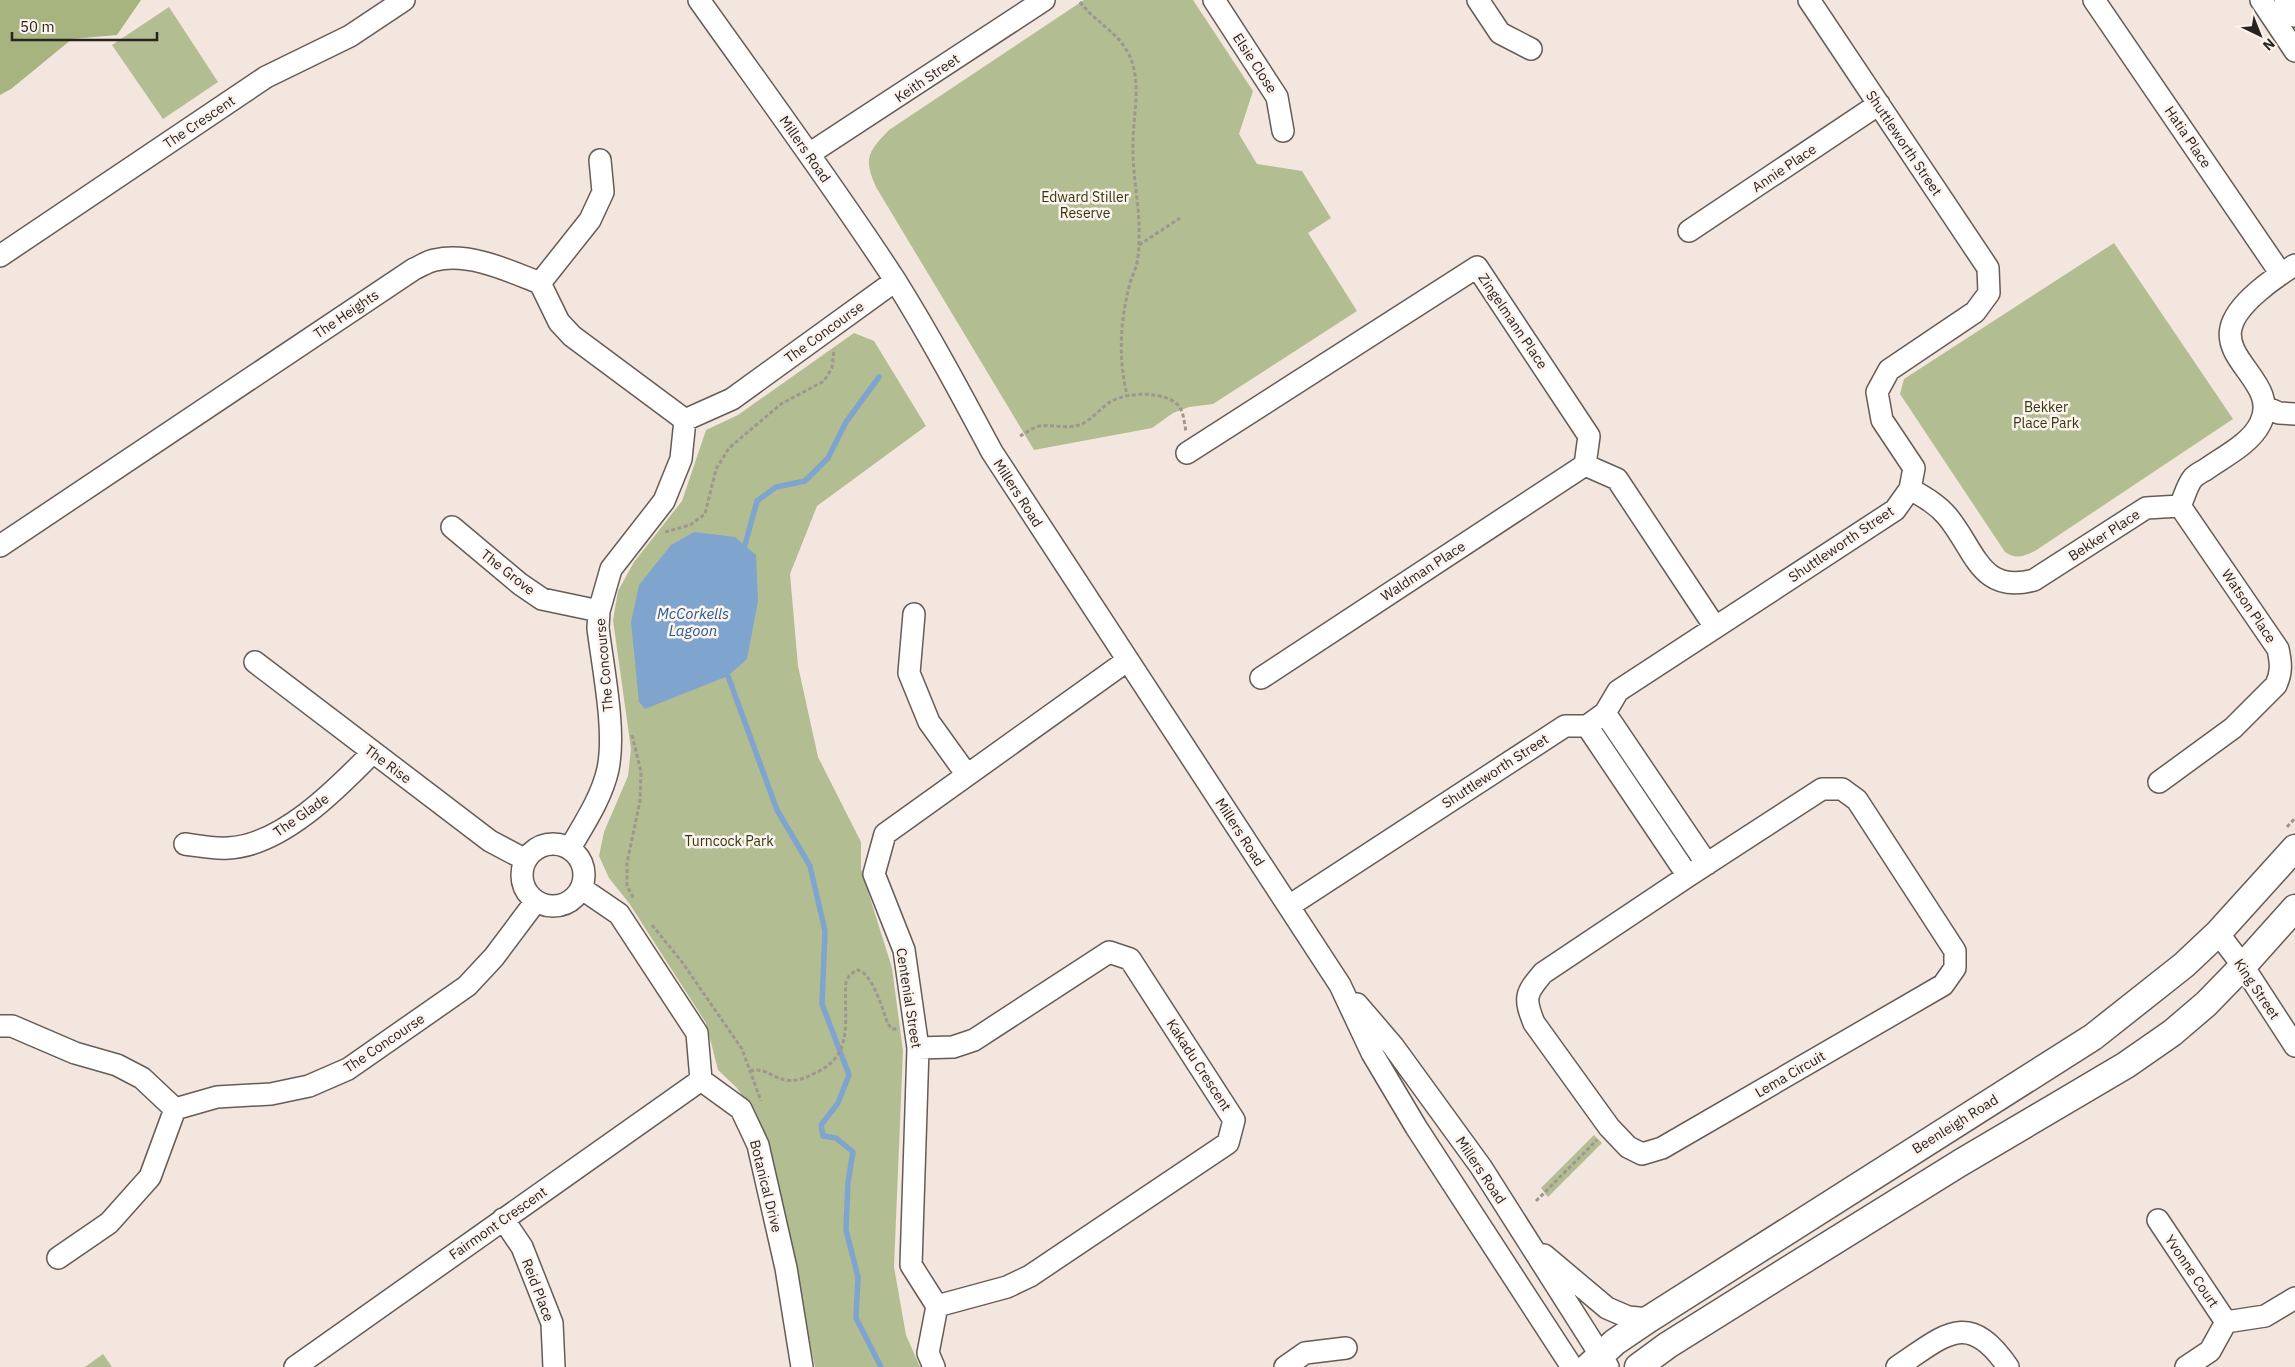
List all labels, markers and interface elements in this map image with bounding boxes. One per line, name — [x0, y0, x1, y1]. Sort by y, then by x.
scale bar — [12, 10, 158, 42]
north arrow — [2235, 10, 2285, 60]
text: 50 m — [20, 17, 55, 36]
street label: Elsie Close — [1229, 30, 1281, 97]
text: N — [2259, 34, 2279, 55]
street label: Keith Street — [891, 50, 963, 106]
street label: Shuttleworth Street — [1862, 87, 1946, 199]
street label: The Crescent — [160, 91, 238, 153]
street label: Hatia Place — [2161, 103, 2215, 172]
street label: Millers Road — [775, 112, 835, 186]
street label: Annie Place — [1748, 140, 1820, 196]
park label: Edward Stiller Reserve — [1041, 188, 1129, 222]
street label: Zingelmann Place — [1474, 270, 1552, 373]
street label: The Heights — [310, 285, 382, 342]
street label: The Concourse — [781, 297, 867, 367]
park label: Bekker Place Park — [2013, 398, 2080, 432]
street label: Millers Road — [989, 456, 1047, 530]
street label: Shuttleworth Street — [1785, 502, 1897, 586]
street label: Bekker Place — [2065, 505, 2144, 565]
street label: Waldman Place — [1377, 537, 1469, 605]
street label: The Grove — [477, 545, 539, 599]
street label: Watson Place — [2218, 566, 2280, 647]
water label: McCorkells Lagoon — [657, 604, 729, 640]
street label: The Concourse — [591, 617, 617, 713]
street label: Shuttleworth Street — [1438, 730, 1552, 812]
street label: The Rise — [361, 741, 415, 788]
street label: The Glade — [270, 789, 333, 841]
street label: Millers Road — [1211, 795, 1269, 869]
park label: Turncock Park — [684, 832, 774, 850]
street label: Centenial Street — [892, 947, 926, 1050]
street label: King Street — [2230, 955, 2284, 1023]
street label: The Concourse — [340, 1009, 428, 1077]
street label: Kakadu Crescent — [1163, 1016, 1235, 1114]
street label: Lema Circuit — [1752, 1047, 1828, 1101]
street label: Beenleigh Road — [1909, 1090, 2001, 1158]
street label: Millers Road — [1452, 1133, 1510, 1207]
street label: Botanical Drive — [746, 1138, 786, 1235]
street label: Fairmont Crescent — [446, 1182, 550, 1263]
street label: Yvonne Court — [2161, 1231, 2223, 1311]
street label: Reid Place — [518, 1256, 558, 1324]

